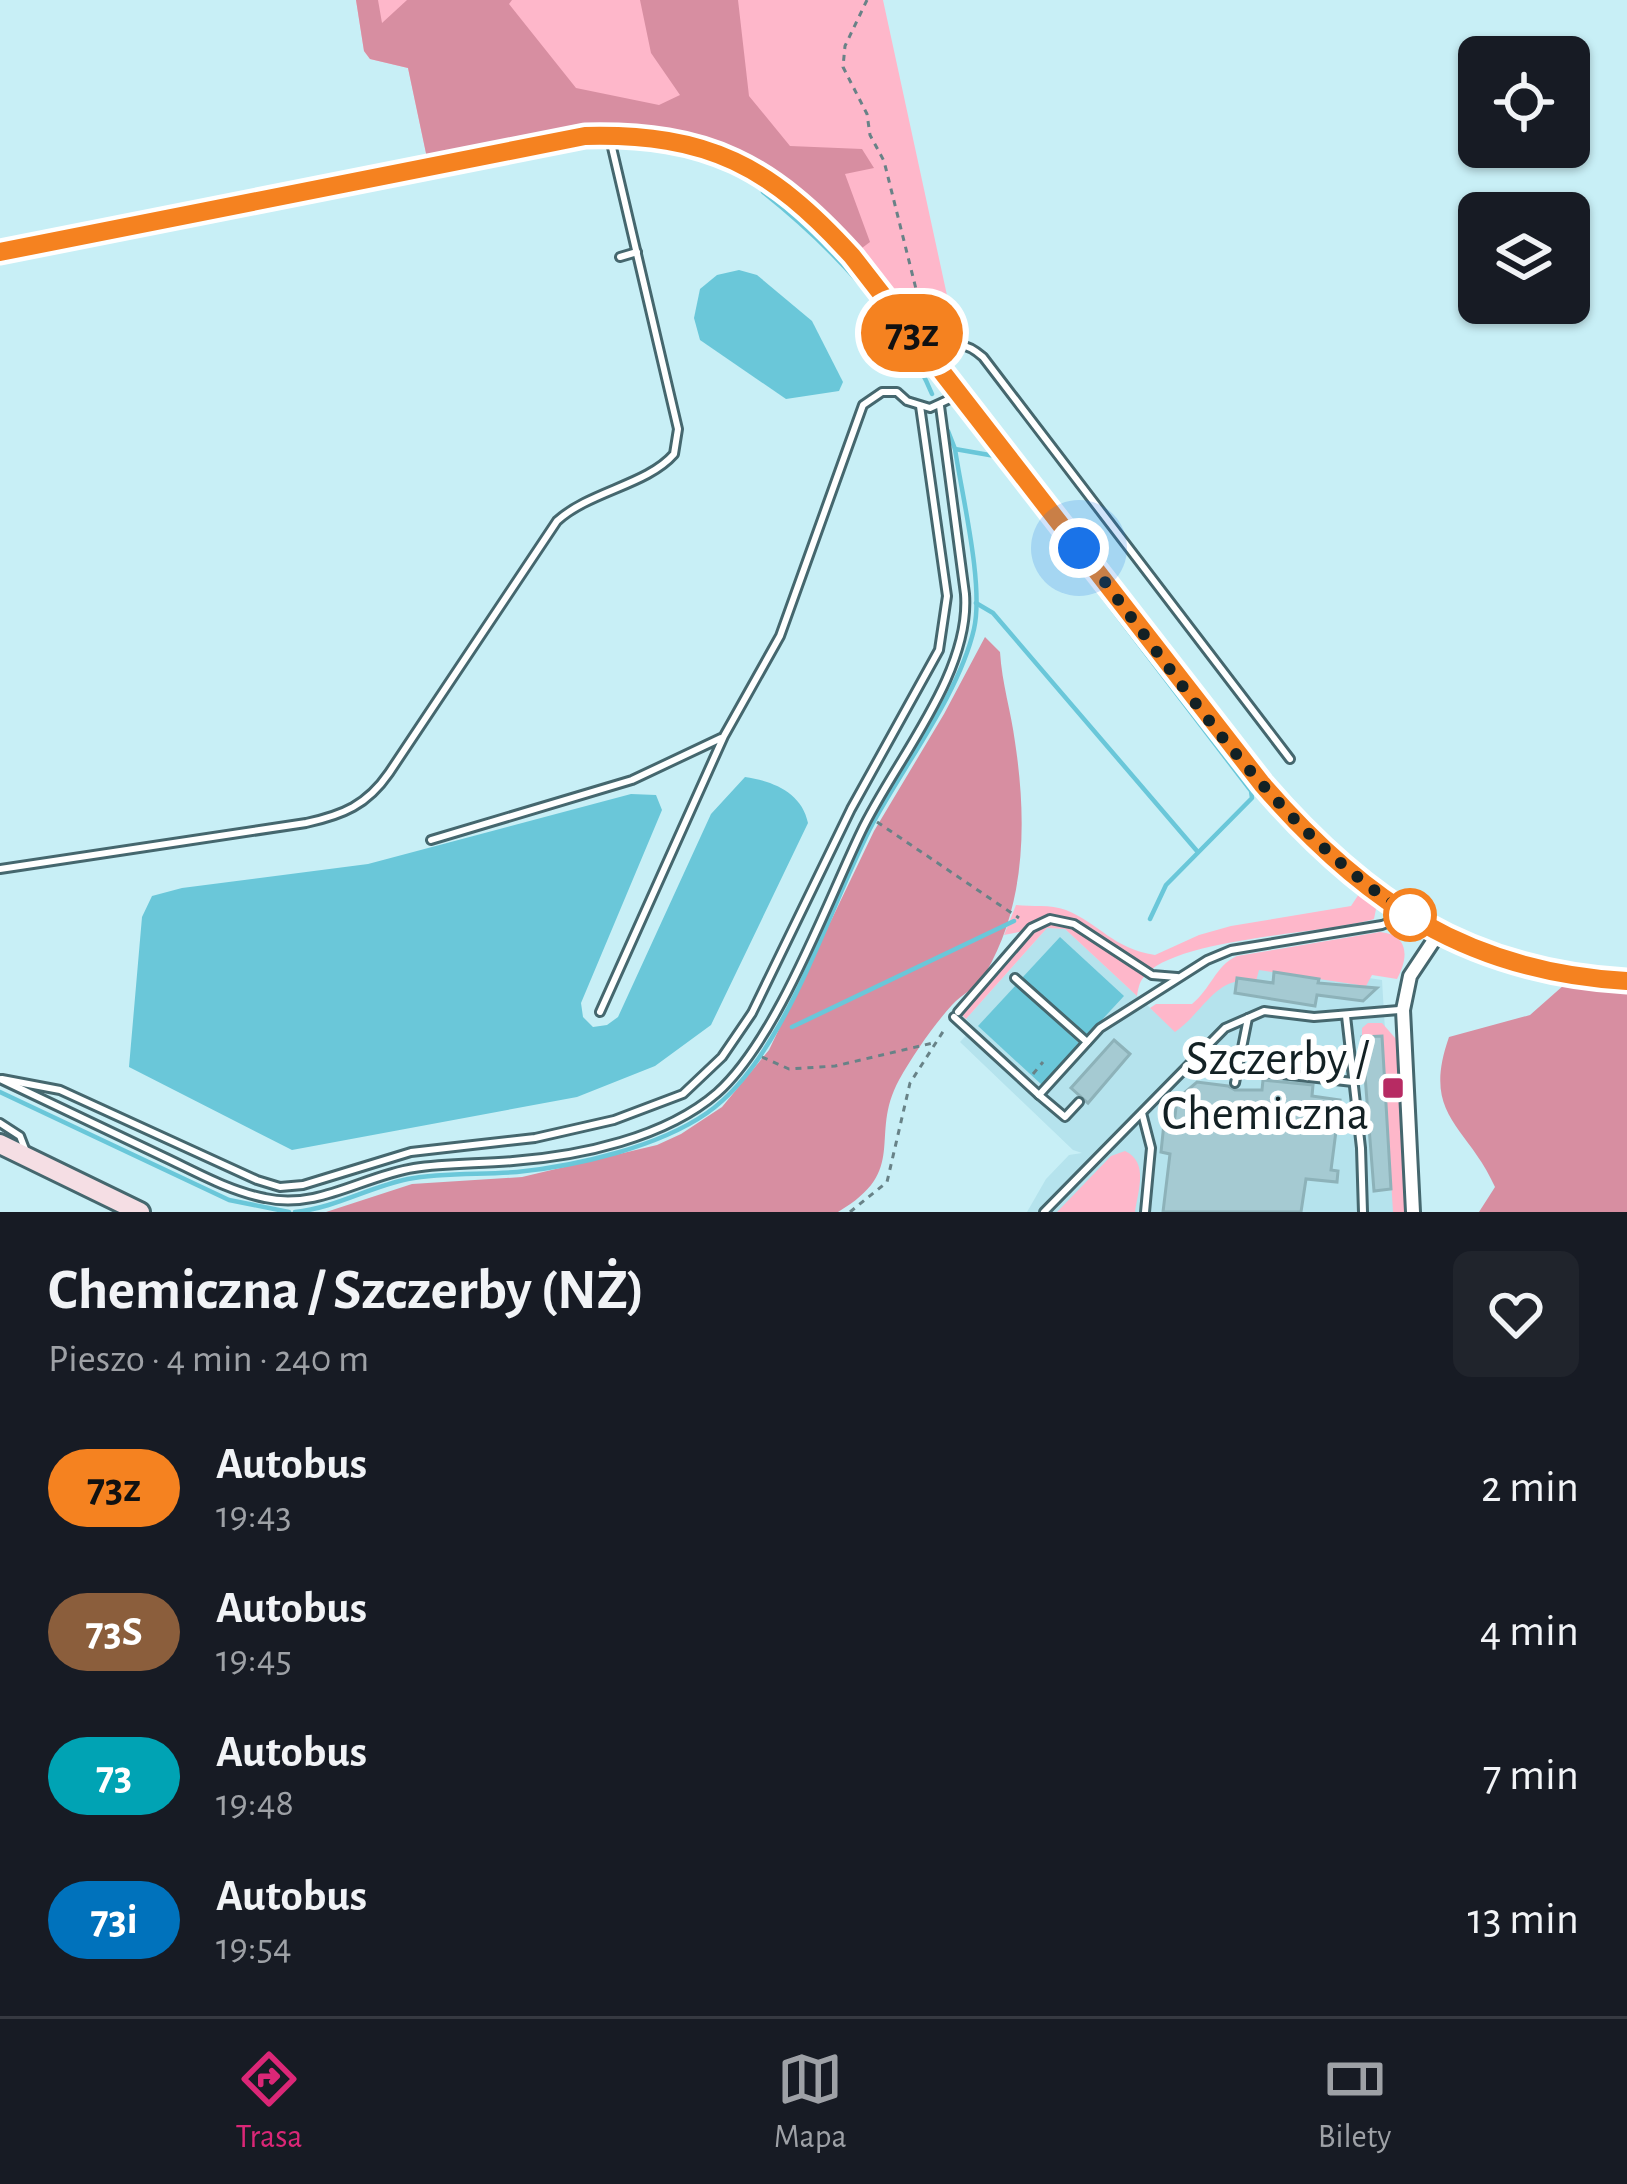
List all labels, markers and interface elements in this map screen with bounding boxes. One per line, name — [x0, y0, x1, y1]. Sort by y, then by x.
map controls — [1458, 36, 1590, 324]
button: locate — [1458, 36, 1590, 168]
button: layers — [1458, 192, 1590, 324]
line badge: 73z — [843, 294, 981, 372]
text: 73z — [885, 312, 939, 354]
your location — [1049, 518, 1109, 578]
unlabelled marker — [1385, 890, 1435, 940]
place label: Szczerby / Chemiczna — [1162, 1036, 1369, 1139]
marker: Szczerby / Chemiczna — [1380, 1075, 1406, 1101]
button: heart — [1453, 1251, 1579, 1377]
text: Chemiczna / Szczerby (NŻ) — [48, 1262, 645, 1319]
text: Pieszo · 4 min · 240 m — [48, 1340, 369, 1379]
text: Autobus — [216, 1442, 367, 1487]
text: 2 min — [1481, 1465, 1579, 1510]
text: 73z — [87, 1467, 141, 1509]
text: 19:43 — [216, 1496, 292, 1535]
text: Autobus — [216, 1586, 367, 1631]
text: 4 min — [1480, 1609, 1579, 1654]
text: 73S — [85, 1611, 143, 1653]
text: 19:45 — [216, 1640, 292, 1679]
text: Autobus — [216, 1730, 367, 1775]
text: 7 min — [1483, 1753, 1579, 1798]
text: 73 — [96, 1755, 132, 1797]
text: 19:48 — [216, 1784, 294, 1823]
text: Autobus — [216, 1874, 367, 1919]
text: 13 min — [1467, 1897, 1579, 1942]
text: 73i — [90, 1899, 138, 1941]
text: 19:54 — [216, 1928, 292, 1967]
tab: Trasa — [236, 2046, 303, 2158]
tab: Mapa — [774, 2046, 847, 2158]
tab: Bilety — [1318, 2046, 1391, 2158]

